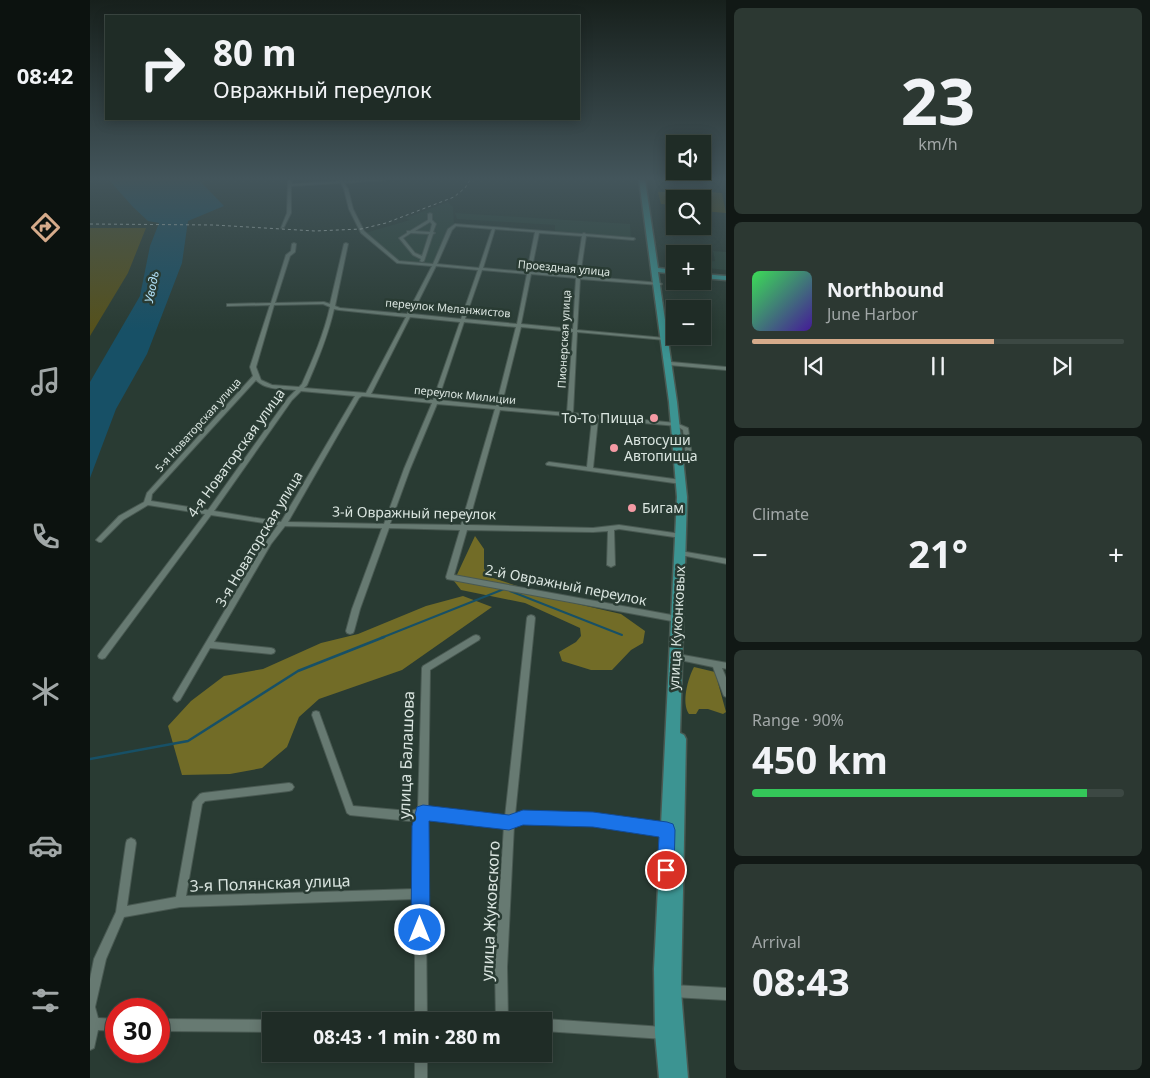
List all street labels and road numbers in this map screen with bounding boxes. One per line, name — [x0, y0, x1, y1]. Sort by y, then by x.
street label: Проездная улица — [517, 256, 611, 279]
street label: Пионерская улица — [553, 289, 574, 389]
street label: переулок Меланжистов — [385, 295, 511, 320]
street label: 5-я Новаторская улица — [151, 374, 244, 475]
street label: переулок Милиции — [413, 382, 517, 407]
street label: 4-я Новаторская улица — [182, 384, 289, 521]
street label: 3-я Новаторская улица — [211, 467, 307, 610]
street label: 3-й Овражный переулок — [332, 502, 497, 523]
street label: 2-й Овражный переулок — [484, 560, 649, 610]
street label: улица Куконковых — [664, 565, 689, 691]
street label: улица Балашова — [393, 691, 419, 819]
street label: улица Жуковского — [475, 840, 505, 982]
street label: 3-я Полянская улица — [189, 869, 351, 897]

